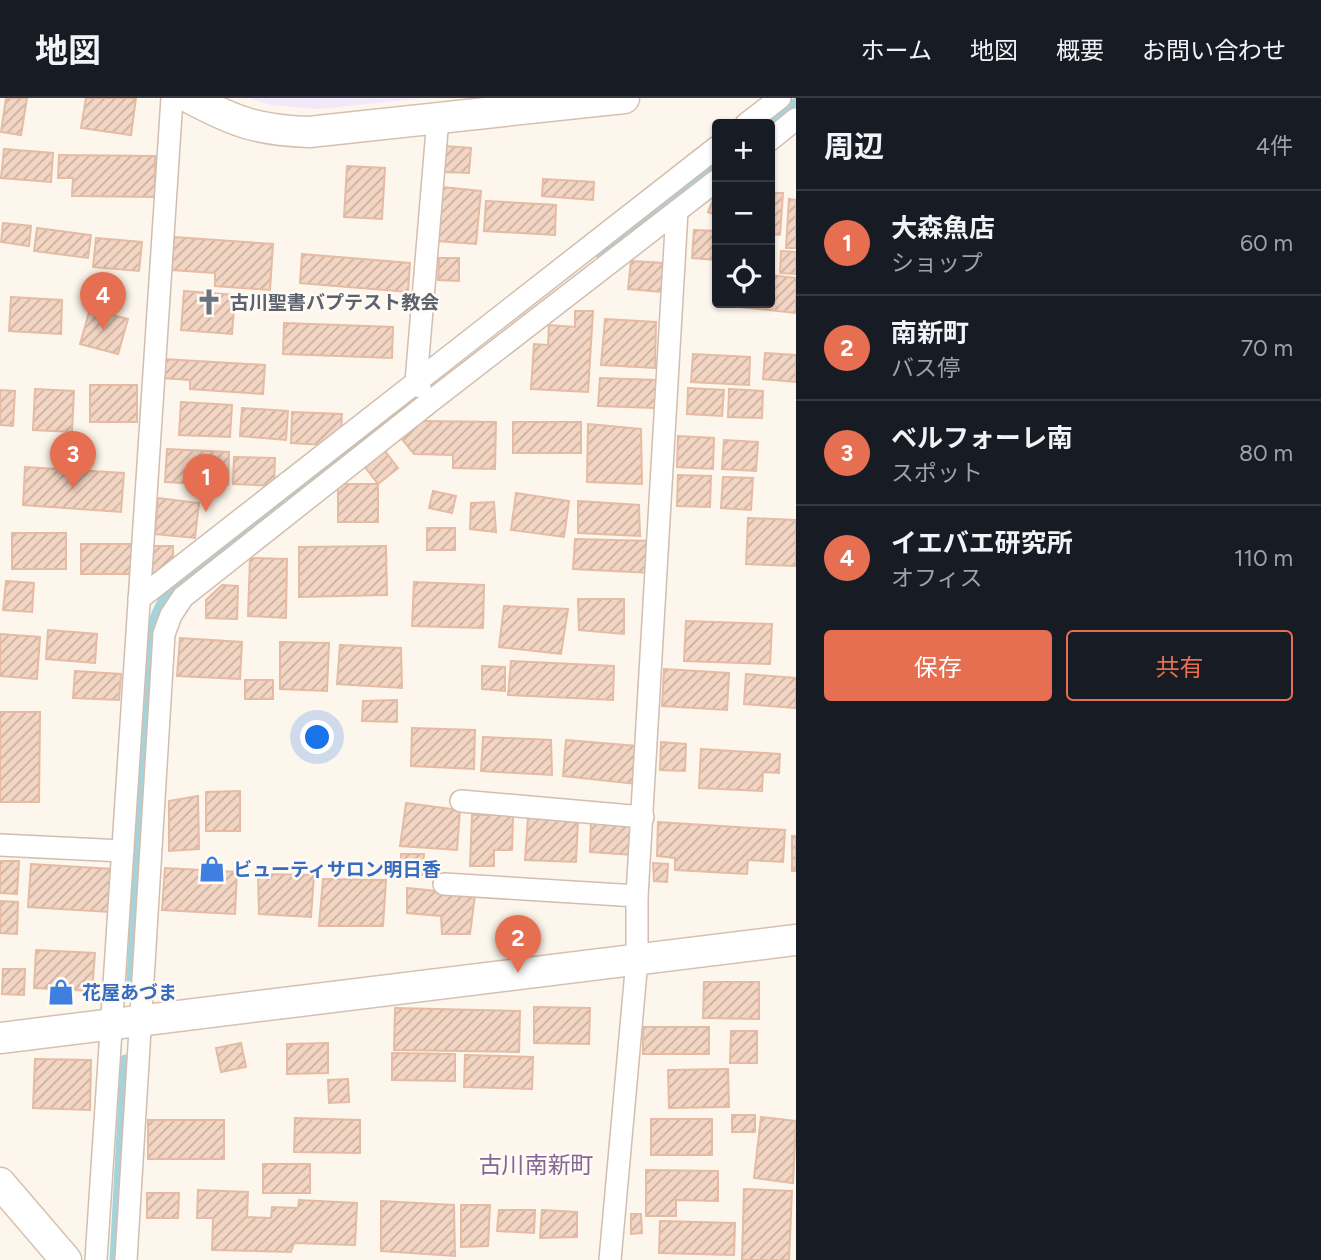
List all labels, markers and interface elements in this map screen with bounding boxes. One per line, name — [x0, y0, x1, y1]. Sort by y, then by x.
text: 地図 — [35, 31, 101, 70]
text: ホーム — [861, 36, 932, 65]
text: 地図 — [970, 36, 1018, 65]
text: 概要 — [1056, 36, 1104, 65]
text: お問い合わせ — [1142, 36, 1286, 65]
map controls — [712, 119, 775, 308]
button: + — [712, 119, 775, 182]
text: 周辺 — [824, 128, 884, 165]
text: 4件 — [1256, 132, 1293, 160]
button: − — [712, 182, 775, 245]
text: 大森魚店 — [891, 212, 995, 244]
text: 1 — [842, 229, 852, 257]
text: 60 m — [1240, 229, 1293, 257]
button: locate — [712, 245, 775, 308]
text: ショップ — [891, 249, 983, 277]
pin: 4 — [80, 272, 126, 330]
church icon: 古川聖書バプテスト教会 — [194, 287, 224, 317]
place label: 古川聖書バプテスト教会 — [230, 291, 439, 314]
text: 南新町 — [891, 317, 969, 349]
text: 2 — [840, 334, 854, 362]
text: 70 m — [1241, 334, 1293, 362]
text: バス停 — [891, 354, 960, 382]
text: ベルフォーレ南 — [891, 422, 1073, 454]
pin: 3 — [50, 431, 96, 489]
text: 3 — [841, 439, 853, 467]
text: 80 m — [1239, 439, 1293, 467]
pin: 1 — [183, 454, 229, 512]
text: スポット — [891, 459, 983, 487]
text: イエバエ研究所 — [891, 527, 1073, 559]
text: 4 — [840, 544, 854, 572]
text: 110 m — [1234, 544, 1293, 572]
text: オフィス — [891, 564, 983, 592]
button: 保存 — [824, 630, 1052, 701]
button: 共有 — [1066, 630, 1293, 701]
your location — [300, 720, 334, 754]
shop icon: ビューティサロン明日香 — [197, 854, 227, 884]
place label: ビューティサロン明日香 — [233, 858, 441, 881]
pin: 2 — [495, 915, 541, 973]
shop icon: 花屋あづま — [46, 977, 76, 1007]
place label: 花屋あづま — [82, 981, 177, 1004]
district label: 古川南新町 — [479, 1151, 594, 1179]

